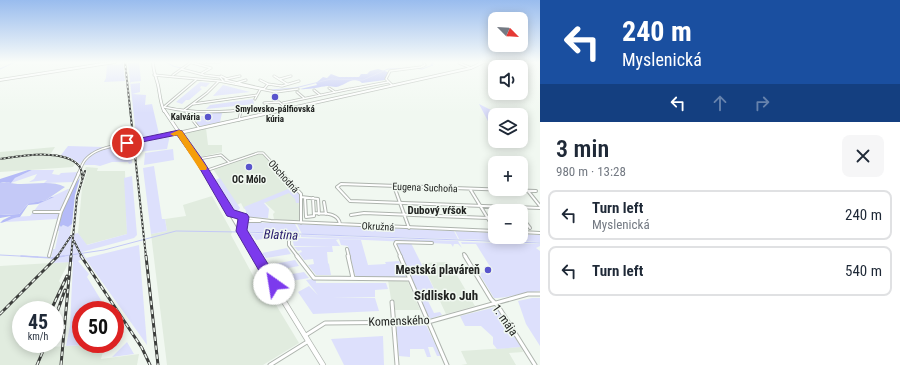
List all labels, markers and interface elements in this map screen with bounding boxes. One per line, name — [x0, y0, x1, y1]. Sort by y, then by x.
north arrow — [488, 12, 528, 52]
map controls — [488, 12, 528, 244]
text: 240 m — [622, 15, 692, 48]
icon: left — [556, 16, 608, 68]
text: Myslenická — [622, 49, 702, 70]
button: sound — [488, 60, 528, 100]
marker: Smylovsko-pálfiovská kúria — [270, 92, 280, 102]
icon: left — [667, 92, 689, 114]
icon: ahead — [709, 92, 731, 114]
icon: right — [751, 92, 773, 114]
place label: Smylovsko-pálfiovská kúria — [235, 104, 315, 124]
button: layers — [488, 108, 528, 148]
place label: Kalvária — [171, 112, 200, 122]
marker: Kalvária — [203, 112, 213, 122]
pin — [110, 126, 144, 160]
icon: arrive — [116, 132, 138, 154]
text: 3 min — [556, 135, 609, 163]
button: close — [842, 135, 884, 177]
button: + — [488, 156, 528, 196]
street label: Obchodná — [266, 158, 301, 195]
marker: OC Mólo — [244, 162, 254, 172]
text: 980 m · 13:28 — [556, 164, 626, 179]
place label: OC Mólo — [232, 174, 266, 185]
street label: Eugena Suchoňa — [392, 181, 458, 194]
text: Turn left — [592, 199, 643, 217]
district label: Dubový vŕšok — [407, 204, 467, 217]
button: − — [488, 204, 528, 244]
icon: left — [558, 204, 580, 226]
text: 240 m — [845, 206, 882, 224]
text: Myslenická — [592, 217, 650, 232]
street label: Okružná — [361, 220, 395, 233]
water label: Blatina — [263, 226, 299, 243]
icon: left — [558, 260, 580, 282]
text: Turn left — [592, 262, 643, 280]
text: 540 m — [845, 262, 882, 280]
position arrow — [253, 263, 295, 305]
place label: Mestská plaváreň — [395, 263, 480, 277]
marker: Mestská plaváreň — [483, 265, 493, 275]
district label: Sídlisko Juh — [414, 288, 478, 303]
speed limit sign: 50 — [72, 301, 124, 353]
street label: 1. mája — [489, 302, 521, 339]
text: 45 — [28, 310, 48, 334]
street label: Komenského — [368, 313, 430, 329]
text: km/h — [28, 331, 48, 342]

